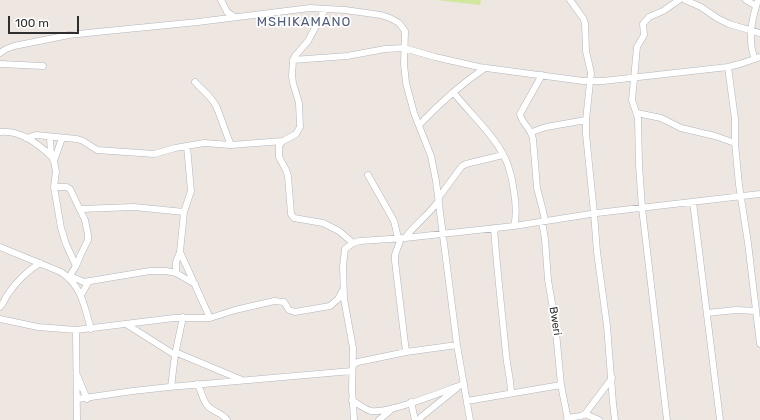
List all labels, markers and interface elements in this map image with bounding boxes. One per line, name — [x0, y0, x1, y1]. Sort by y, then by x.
scale bar — [10, 8, 81, 34]
district label: MSHIKAMANO — [257, 14, 351, 30]
text: 100 m — [15, 16, 49, 30]
street label: Bweri — [546, 306, 564, 336]

